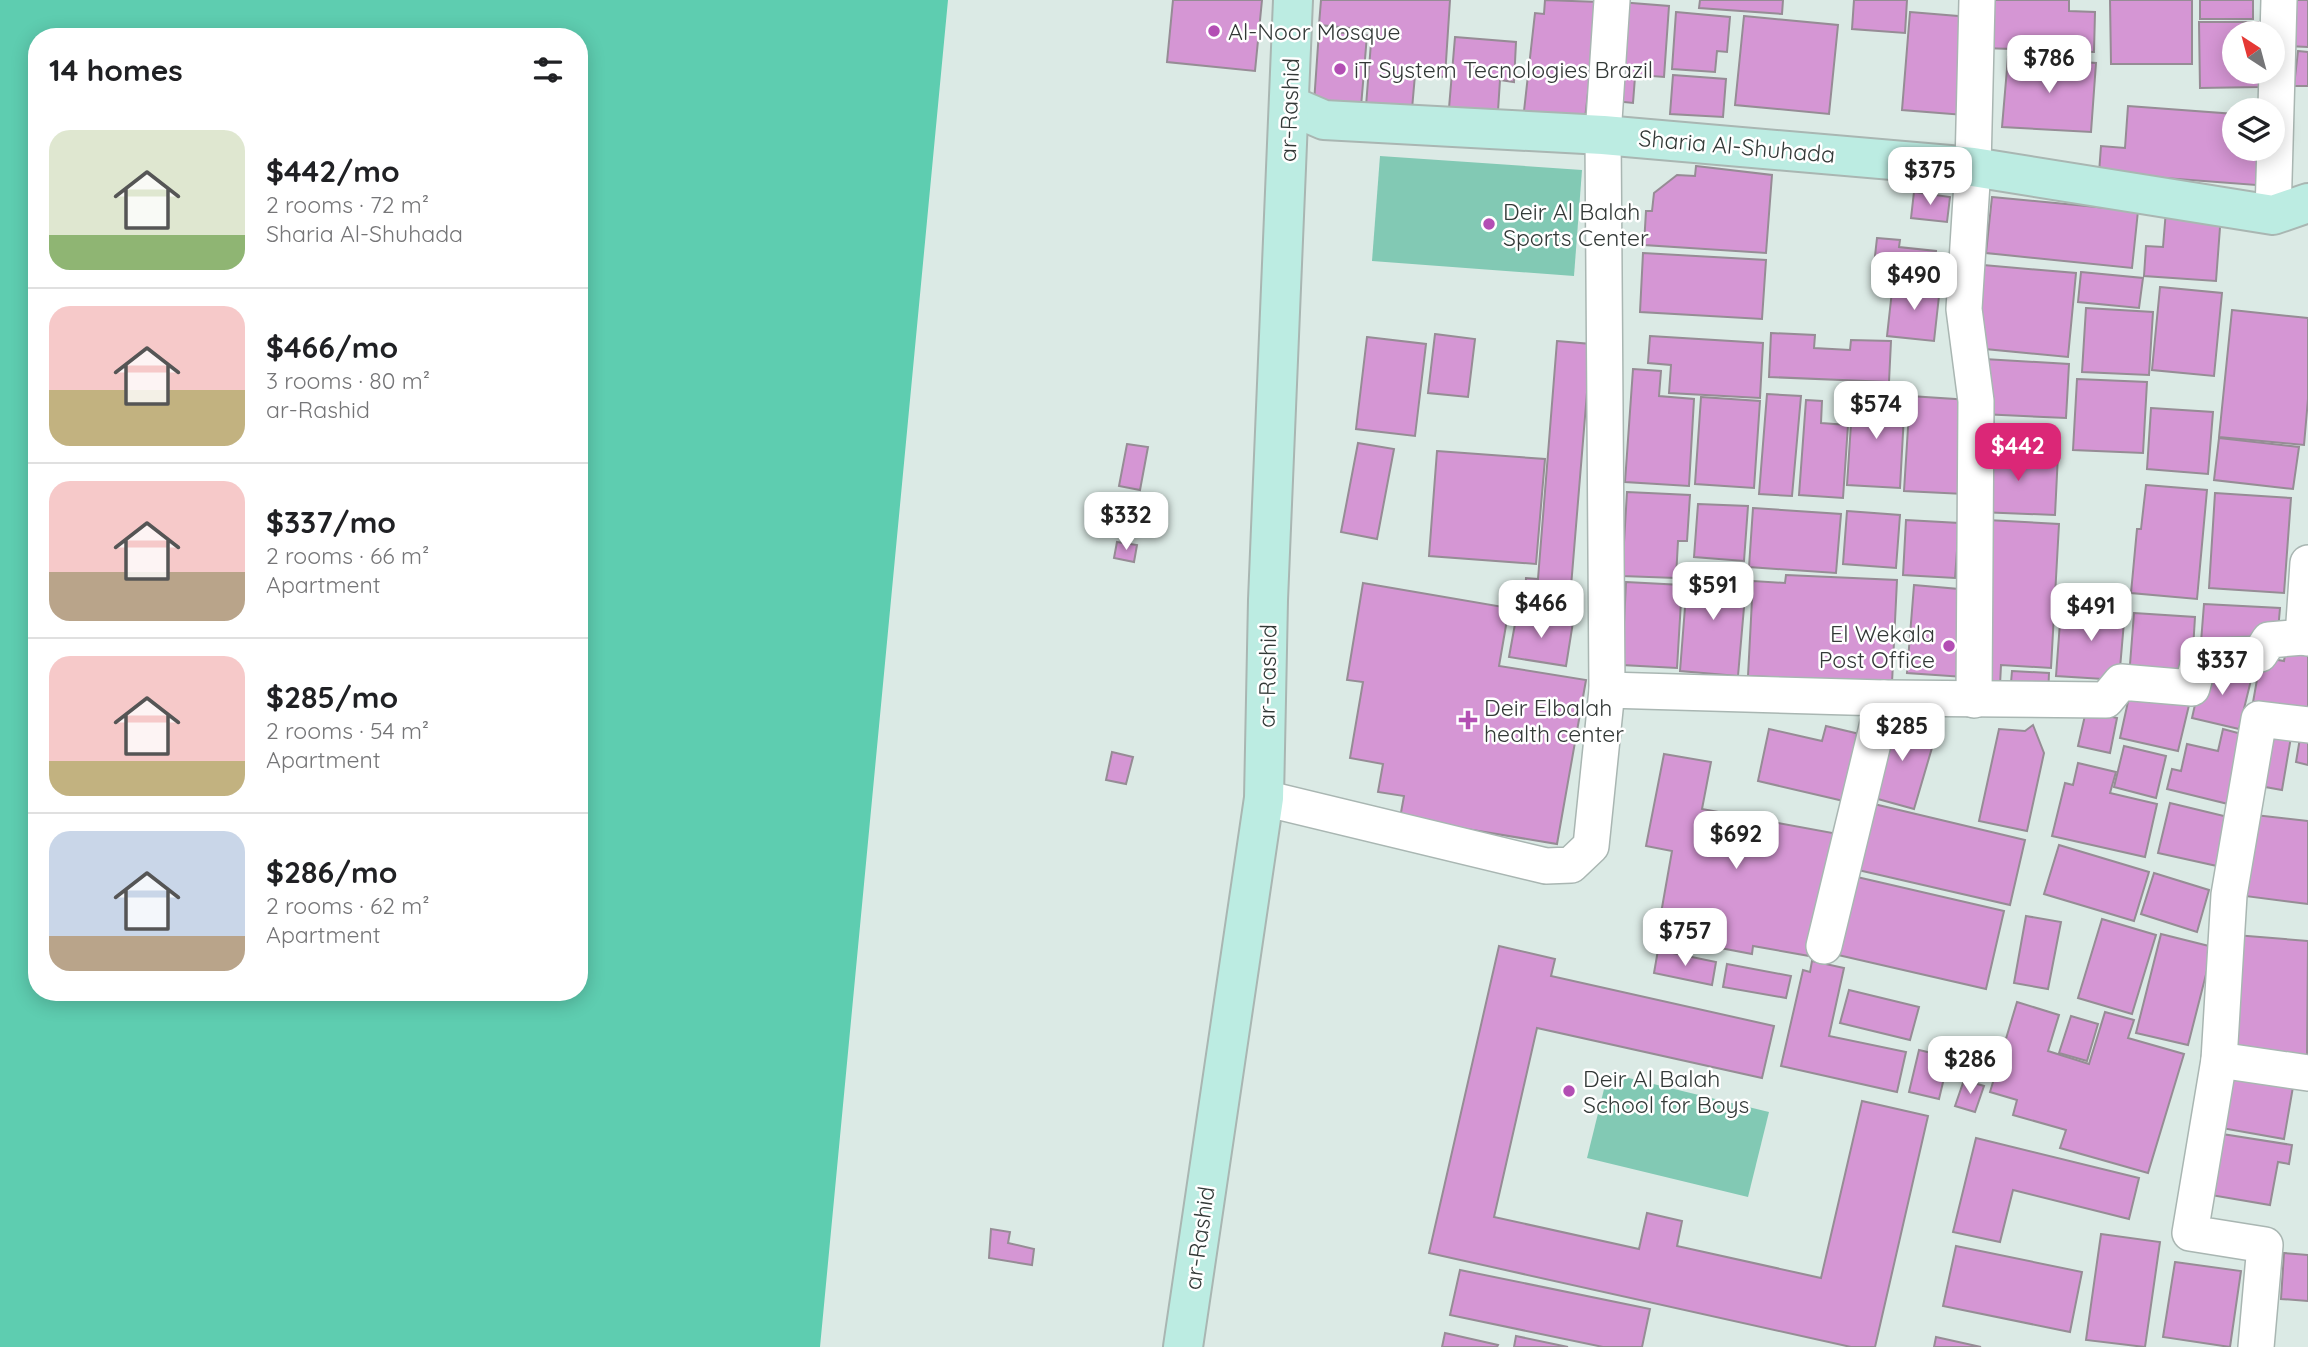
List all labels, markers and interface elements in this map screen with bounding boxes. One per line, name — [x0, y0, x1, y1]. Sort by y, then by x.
place label: Al-Noor Mosque — [1228, 17, 1401, 46]
north arrow — [2222, 21, 2286, 84]
map controls — [2222, 21, 2285, 161]
marker: Al-Noor Mosque — [1206, 23, 1222, 39]
pin: $786 — [2008, 36, 2090, 95]
text: $786 — [2023, 43, 2075, 72]
text: 14 homes — [49, 51, 183, 89]
icon: filters — [529, 51, 567, 89]
place label: iT System Tecnologies Brazil — [1354, 55, 1653, 84]
street label: ar-Rashid — [1273, 58, 1305, 162]
marker: iT System Tecnologies Brazil — [1332, 61, 1348, 77]
button: layers — [2222, 98, 2285, 161]
street label: Sharia Al-Shuhada — [1638, 123, 1836, 169]
pin: $375 — [1889, 148, 1971, 207]
text: $442/mo — [266, 152, 400, 190]
text: $375 — [1904, 155, 1956, 184]
icon: home — [105, 158, 189, 242]
text: 2 rooms · 72 m² — [266, 190, 429, 219]
place label: Deir Al Balah Sports Center — [1503, 197, 1649, 252]
marker: Deir Al Balah Sports Center — [1481, 216, 1497, 232]
text: Sharia Al-Shuhada — [266, 219, 463, 248]
pin: $490 — [1873, 252, 1955, 312]
text: $490 — [1887, 260, 1941, 289]
text: $466/mo — [266, 328, 398, 366]
icon: home — [105, 334, 189, 418]
text: 3 rooms · 80 m² — [266, 366, 430, 395]
pin: $574 — [1835, 382, 1917, 441]
text: $574 — [1850, 389, 1902, 418]
text: ar-Rashid — [266, 395, 370, 424]
pin: $442 — [1977, 424, 2059, 483]
text: $442 — [1991, 431, 2045, 460]
pin: $332 — [1085, 492, 1167, 552]
text: $332 — [1100, 500, 1152, 529]
text: $337/mo — [266, 503, 396, 541]
icon: home — [105, 509, 189, 593]
text: 2 rooms · 66 m² — [266, 541, 429, 570]
pin: $591 — [1672, 562, 1754, 622]
text: Apartment — [266, 570, 380, 599]
text: $591 — [1689, 570, 1738, 599]
pin: $466 — [1500, 580, 1582, 640]
pin: $491 — [2050, 584, 2132, 643]
text: $466 — [1515, 588, 1567, 617]
text: $491 — [2067, 591, 2115, 620]
place label: El Wekala Post Office — [1819, 619, 1935, 674]
street label: ar-Rashid — [1252, 624, 1282, 728]
marker: El Wekala Post Office — [1941, 638, 1957, 654]
pin: $337 — [2181, 638, 2263, 697]
text: $337 — [2196, 645, 2248, 674]
text: $285/mo — [266, 678, 398, 716]
icon: home — [105, 684, 189, 768]
place label: Deir Elbalah health center — [1484, 693, 1624, 748]
pin: $285 — [1861, 704, 1943, 763]
marker: Deir Elbalah health center — [1458, 710, 1478, 730]
text: $285 — [1876, 711, 1928, 740]
text: 2 rooms · 54 m² — [266, 716, 429, 745]
text: Apartment — [266, 745, 380, 774]
pin: $692 — [1695, 812, 1777, 871]
text: $692 — [1710, 819, 1762, 848]
text: $286/mo — [266, 853, 397, 891]
icon: home — [105, 859, 189, 943]
text: 2 rooms · 62 m² — [266, 891, 430, 920]
pin: $757 — [1644, 908, 1726, 968]
text: $757 — [1659, 916, 1711, 945]
text: Apartment — [266, 920, 380, 949]
pin: $286 — [1929, 1036, 2011, 1096]
text: $286 — [1944, 1044, 1996, 1073]
place label: Deir Al Balah School for Boys — [1583, 1064, 1749, 1119]
marker: Deir Al Balah School for Boys — [1561, 1083, 1577, 1099]
street label: ar-Rashid — [1177, 1185, 1221, 1291]

